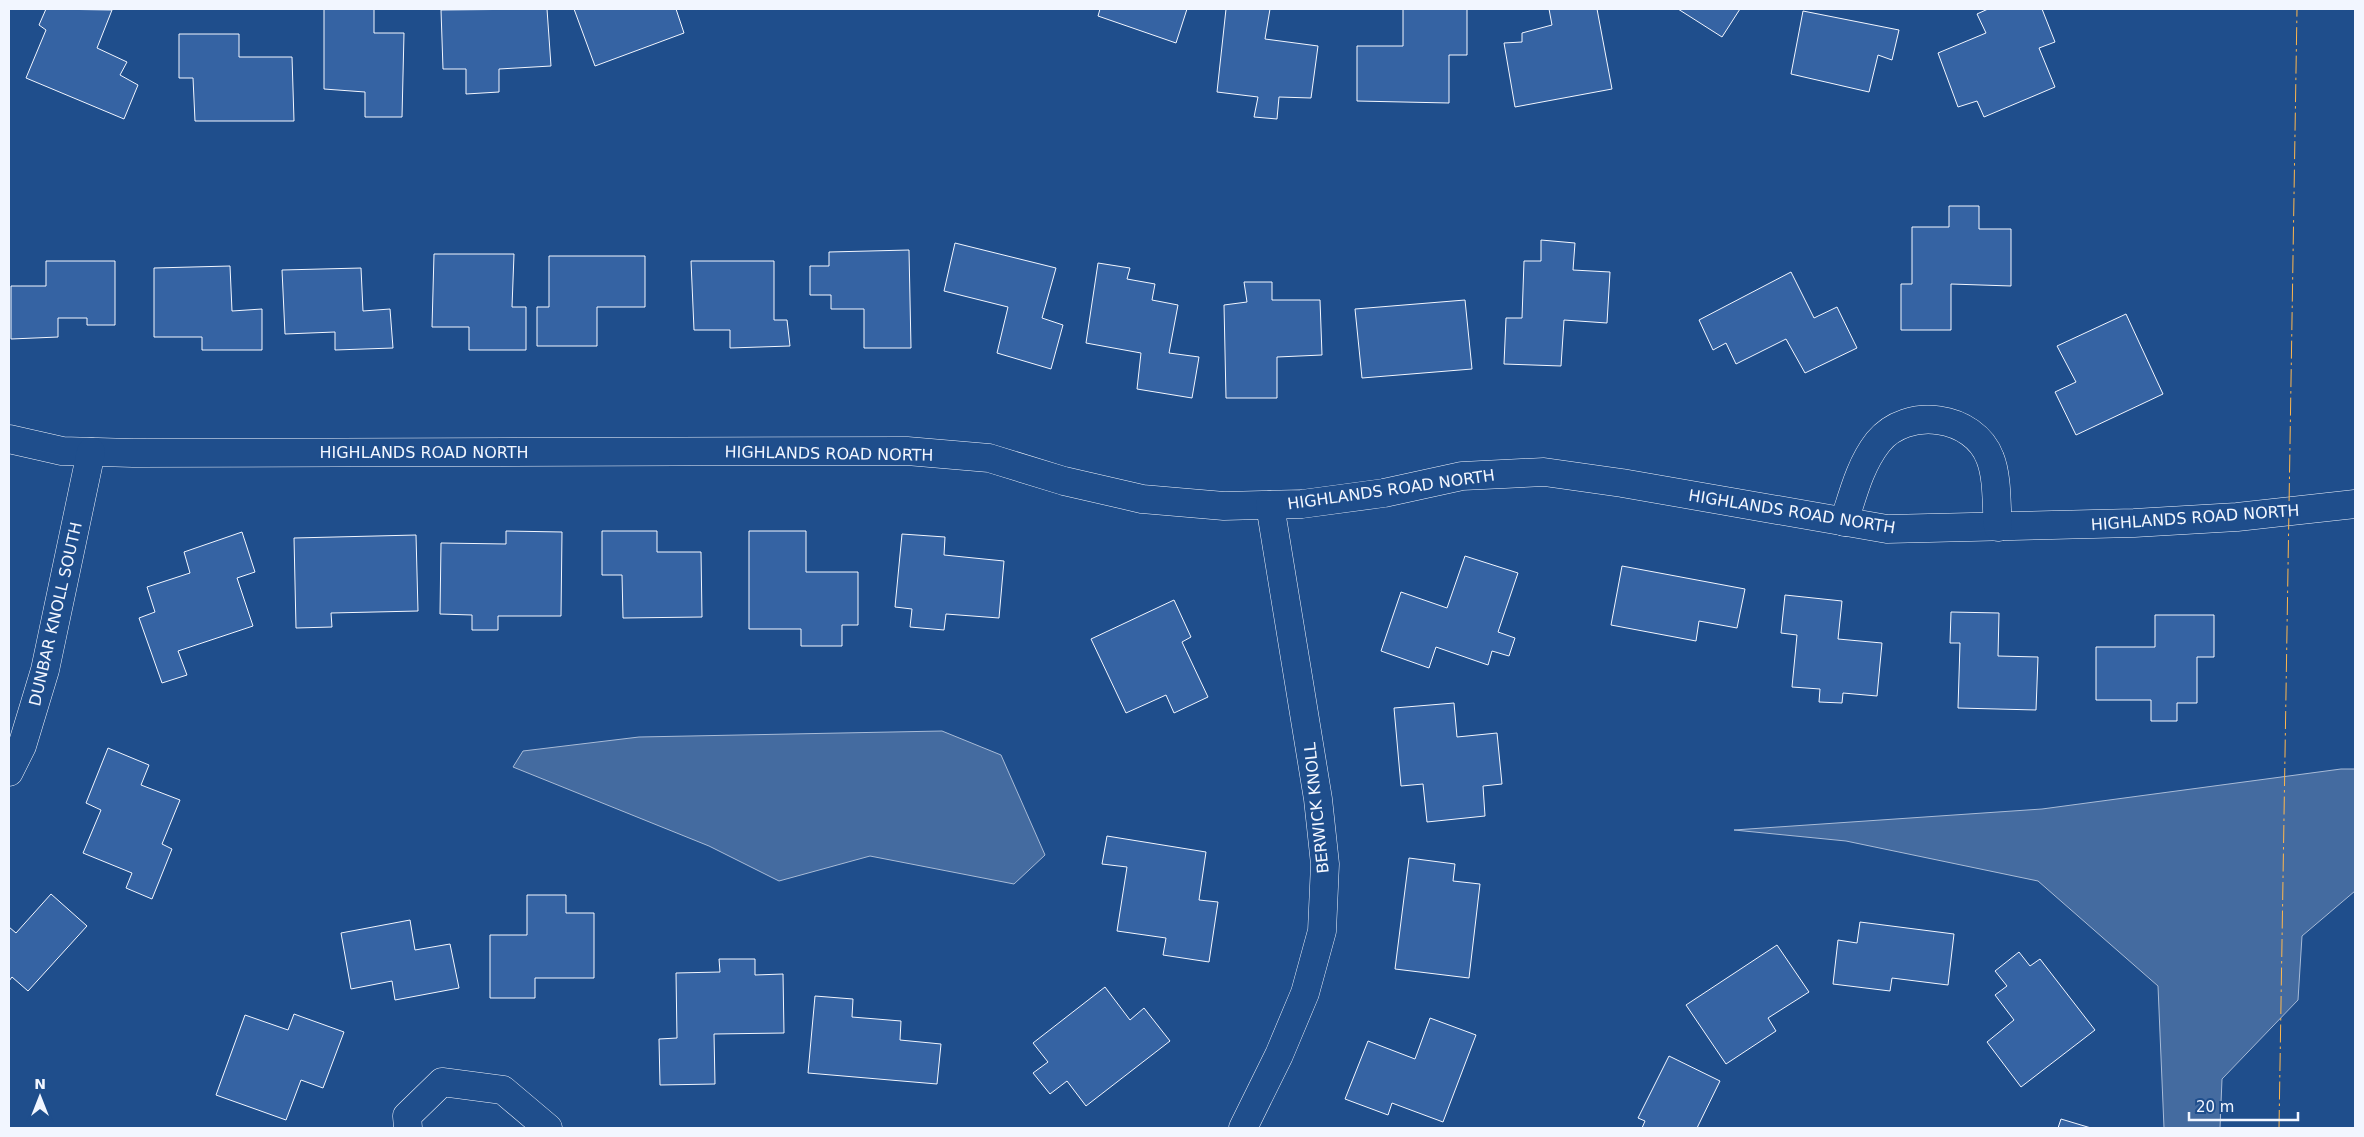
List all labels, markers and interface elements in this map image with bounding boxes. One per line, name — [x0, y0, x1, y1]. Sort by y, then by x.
street label: HIGHLANDS ROAD NORTH — [724, 442, 934, 465]
street label: HIGHLANDS ROAD NORTH — [319, 443, 529, 462]
street label: HIGHLANDS ROAD NORTH — [1286, 466, 1496, 513]
street label: HIGHLANDS ROAD NORTH — [1687, 486, 1897, 537]
street label: HIGHLANDS ROAD NORTH — [2090, 501, 2300, 534]
street label: DUNBAR KNOLL SOUTH — [25, 520, 86, 708]
street label: BERWICK KNOLL — [1300, 741, 1333, 874]
north arrow — [15, 1072, 65, 1122]
text: N — [34, 1076, 46, 1092]
scale bar — [2189, 1090, 2298, 1122]
text: 20 m — [2196, 1098, 2234, 1116]

